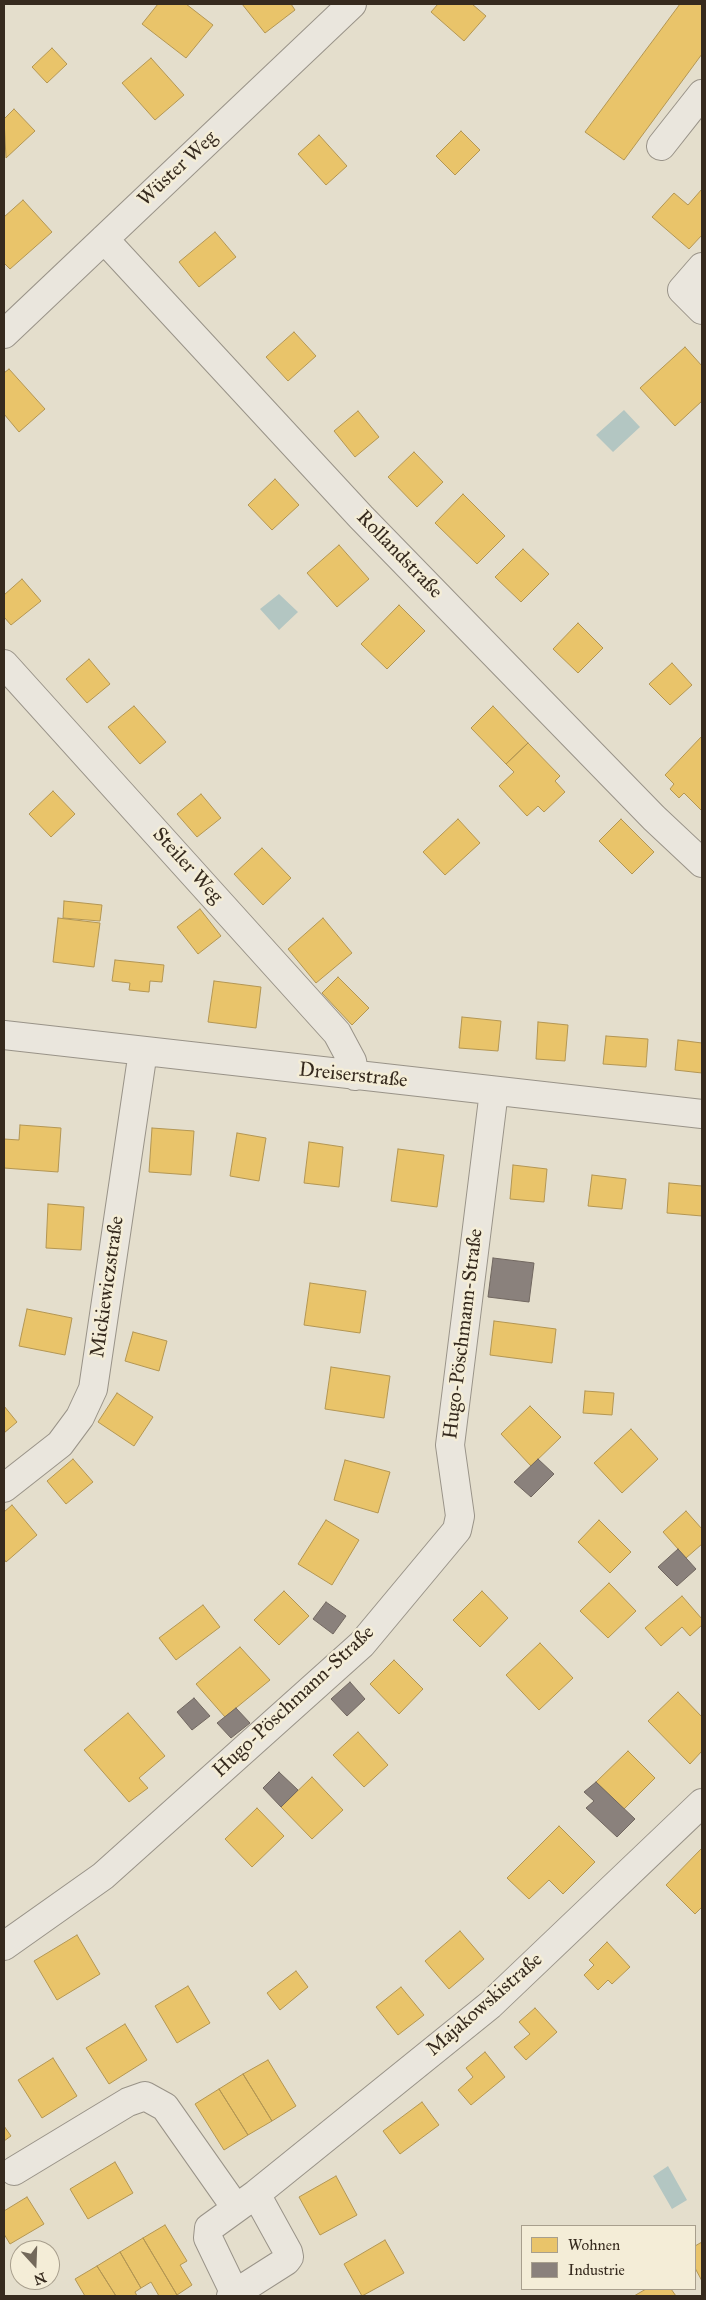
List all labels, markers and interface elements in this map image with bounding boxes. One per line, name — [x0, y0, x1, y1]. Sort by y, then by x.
street label: Wüster Weg — [133, 126, 223, 212]
street label: Rollandstraße — [351, 506, 447, 604]
street label: Steiler Weg — [147, 823, 227, 909]
street label: Dreiserstraße — [297, 1058, 409, 1094]
street label: Mickiewiczstraße — [86, 1215, 130, 1359]
street label: Hugo-Pöschmann-Straße — [439, 1227, 489, 1441]
street label: Hugo-Pöschmann-Straße — [208, 1621, 380, 1783]
street label: Majakowskistraße — [422, 1948, 548, 2062]
legend — [521, 2225, 696, 2290]
text: Wohnen — [568, 2236, 620, 2254]
north arrow — [10, 2240, 60, 2290]
text: Industrie — [568, 2261, 625, 2279]
text: N — [31, 2269, 48, 2289]

